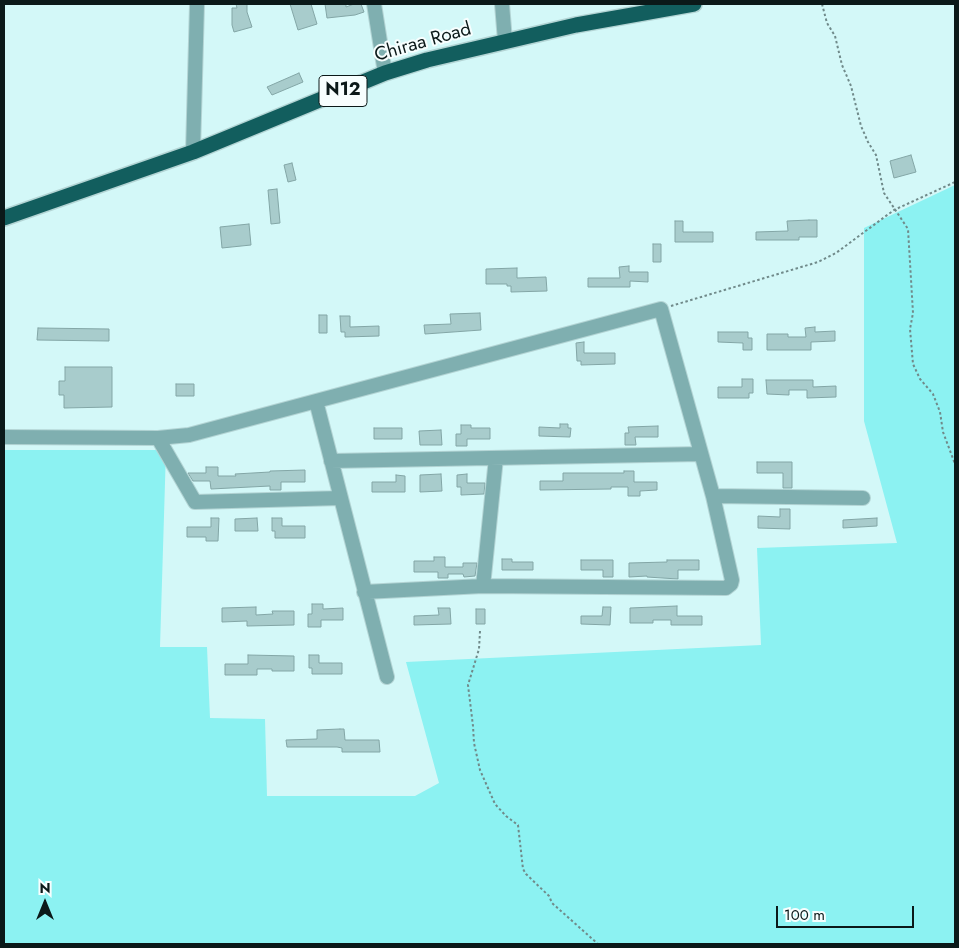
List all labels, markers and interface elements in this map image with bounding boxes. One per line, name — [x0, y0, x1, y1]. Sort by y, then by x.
street label: Chiraa Road — [372, 18, 474, 68]
road number: N12 — [319, 76, 367, 106]
north arrow — [20, 878, 70, 928]
text: N — [39, 878, 51, 898]
scale bar — [779, 896, 916, 928]
text: 100 m — [784, 904, 825, 926]

